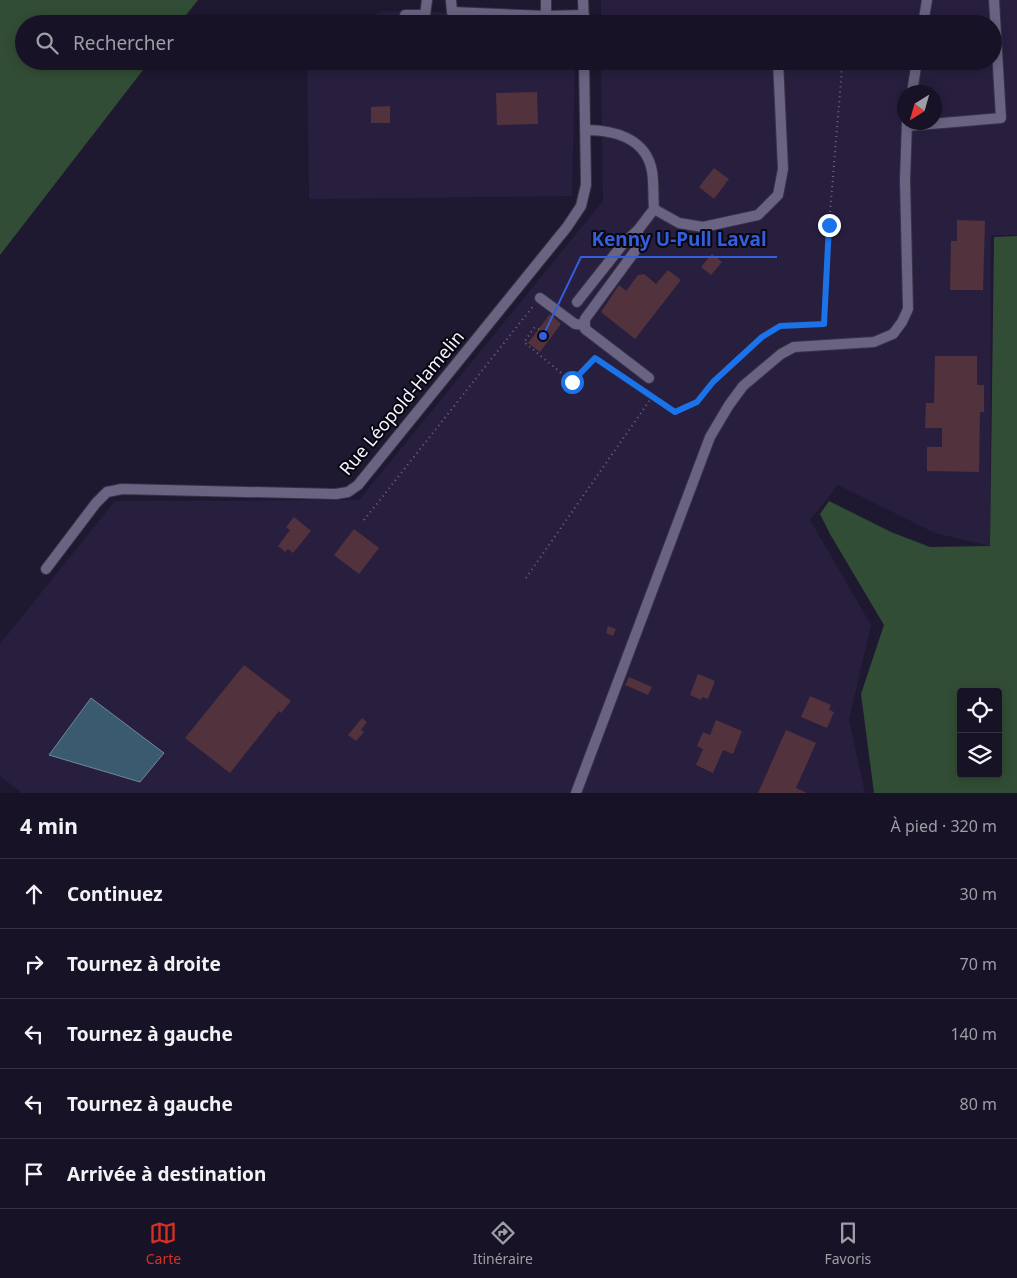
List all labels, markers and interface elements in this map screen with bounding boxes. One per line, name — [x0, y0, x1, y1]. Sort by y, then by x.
search box — [15, 15, 1002, 70]
icon: search — [33, 29, 61, 57]
text: Rechercher — [73, 30, 174, 56]
north arrow — [897, 85, 942, 130]
route end — [818, 214, 841, 237]
callout: Kenny U-Pull Laval — [581, 223, 777, 257]
text: Kenny U-Pull Laval — [591, 226, 767, 252]
street label: Rue Léopold-Hamelin — [334, 325, 469, 480]
route start — [561, 371, 584, 394]
map controls — [957, 688, 1002, 778]
button: locate — [957, 688, 1002, 733]
button: layers — [957, 733, 1002, 778]
text: 4 min — [20, 812, 78, 840]
text: À pied · 320 m — [891, 815, 997, 837]
icon: ahead — [20, 880, 48, 908]
text: Continuez — [67, 881, 163, 907]
text: 30 m — [960, 883, 997, 905]
icon: right — [20, 950, 48, 978]
text: Tournez à droite — [67, 951, 221, 977]
text: 70 m — [960, 953, 997, 975]
icon: left — [20, 1020, 48, 1048]
text: Tournez à gauche — [67, 1021, 233, 1047]
text: 140 m — [950, 1023, 997, 1045]
icon: left — [20, 1090, 48, 1118]
text: Tournez à gauche — [67, 1091, 233, 1117]
text: 80 m — [960, 1093, 997, 1115]
icon: arrive — [20, 1160, 48, 1188]
text: Arrivée à destination — [67, 1161, 266, 1187]
tab: Carte — [146, 1219, 181, 1268]
tab: Itinéraire — [473, 1219, 533, 1268]
tab: Favoris — [824, 1219, 871, 1268]

